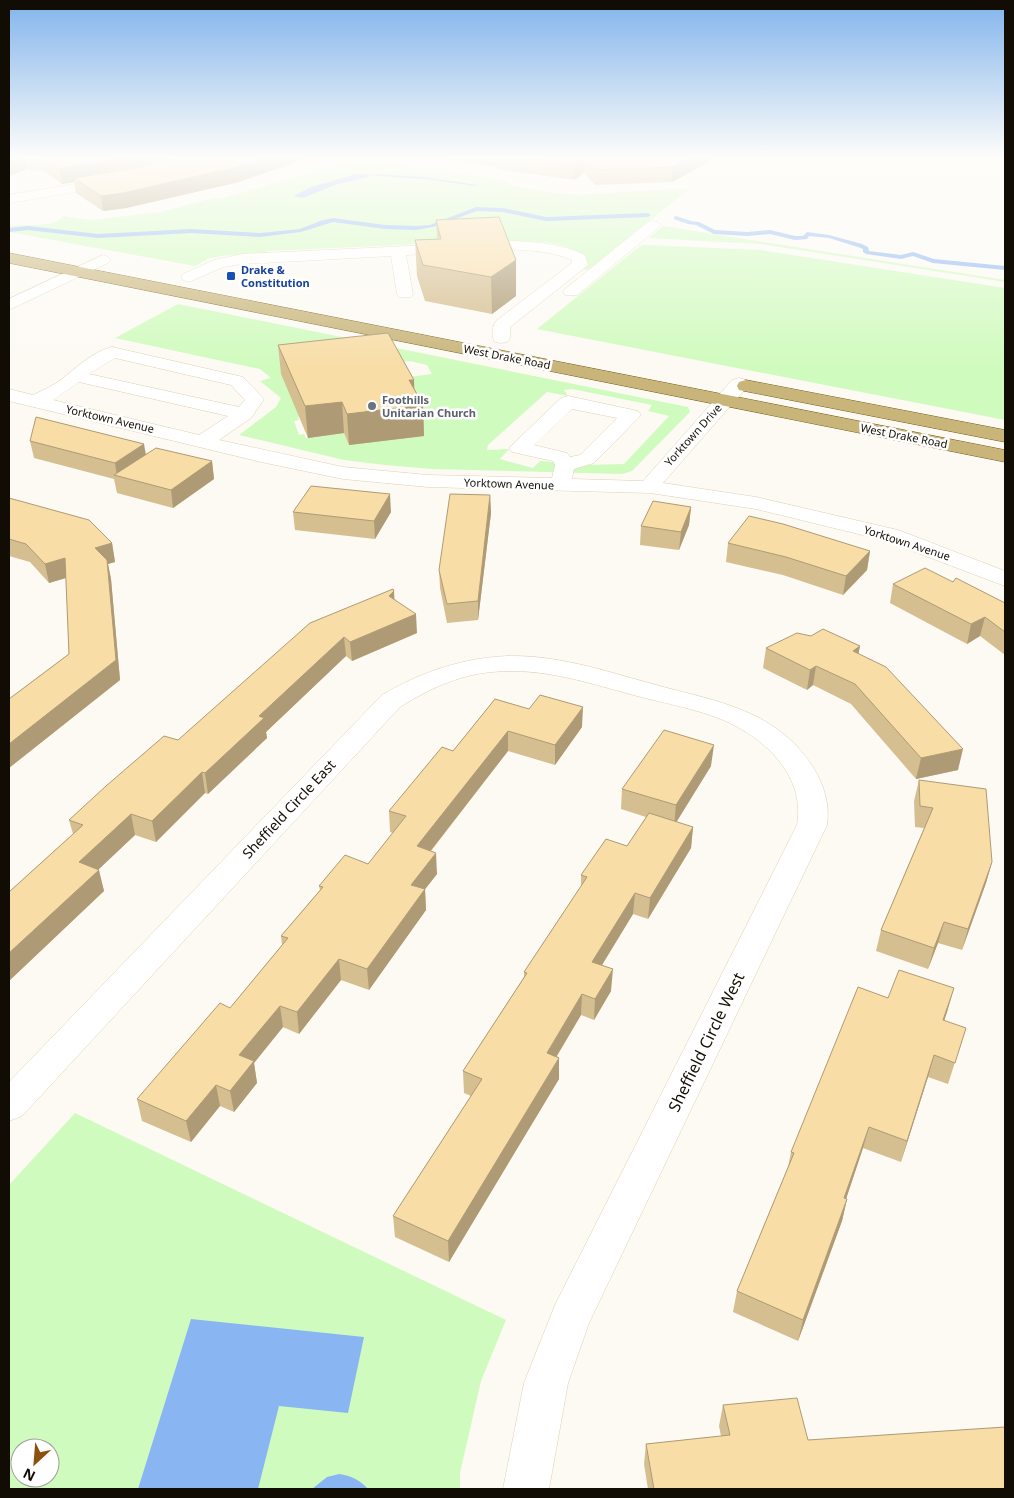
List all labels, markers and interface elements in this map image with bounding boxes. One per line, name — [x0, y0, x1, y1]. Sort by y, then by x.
place label: Drake & Constitution — [241, 262, 310, 290]
marker: Drake & Constitution — [225, 270, 237, 282]
street label: West Drake Road — [462, 341, 552, 372]
place label: Foothills Unitarian Church — [382, 392, 476, 420]
marker: Foothills Unitarian Church — [366, 400, 378, 412]
street label: Yorktown Drive — [661, 400, 725, 469]
street label: Yorktown Avenue — [65, 401, 156, 436]
street label: West Drake Road — [859, 420, 949, 451]
street label: Yorktown Avenue — [464, 474, 554, 493]
street label: Yorktown Avenue — [862, 521, 952, 564]
street label: Sheffield Circle East — [238, 755, 339, 862]
street label: Sheffield Circle West — [663, 968, 749, 1115]
north arrow — [10, 1438, 60, 1488]
text: N — [20, 1464, 38, 1486]

